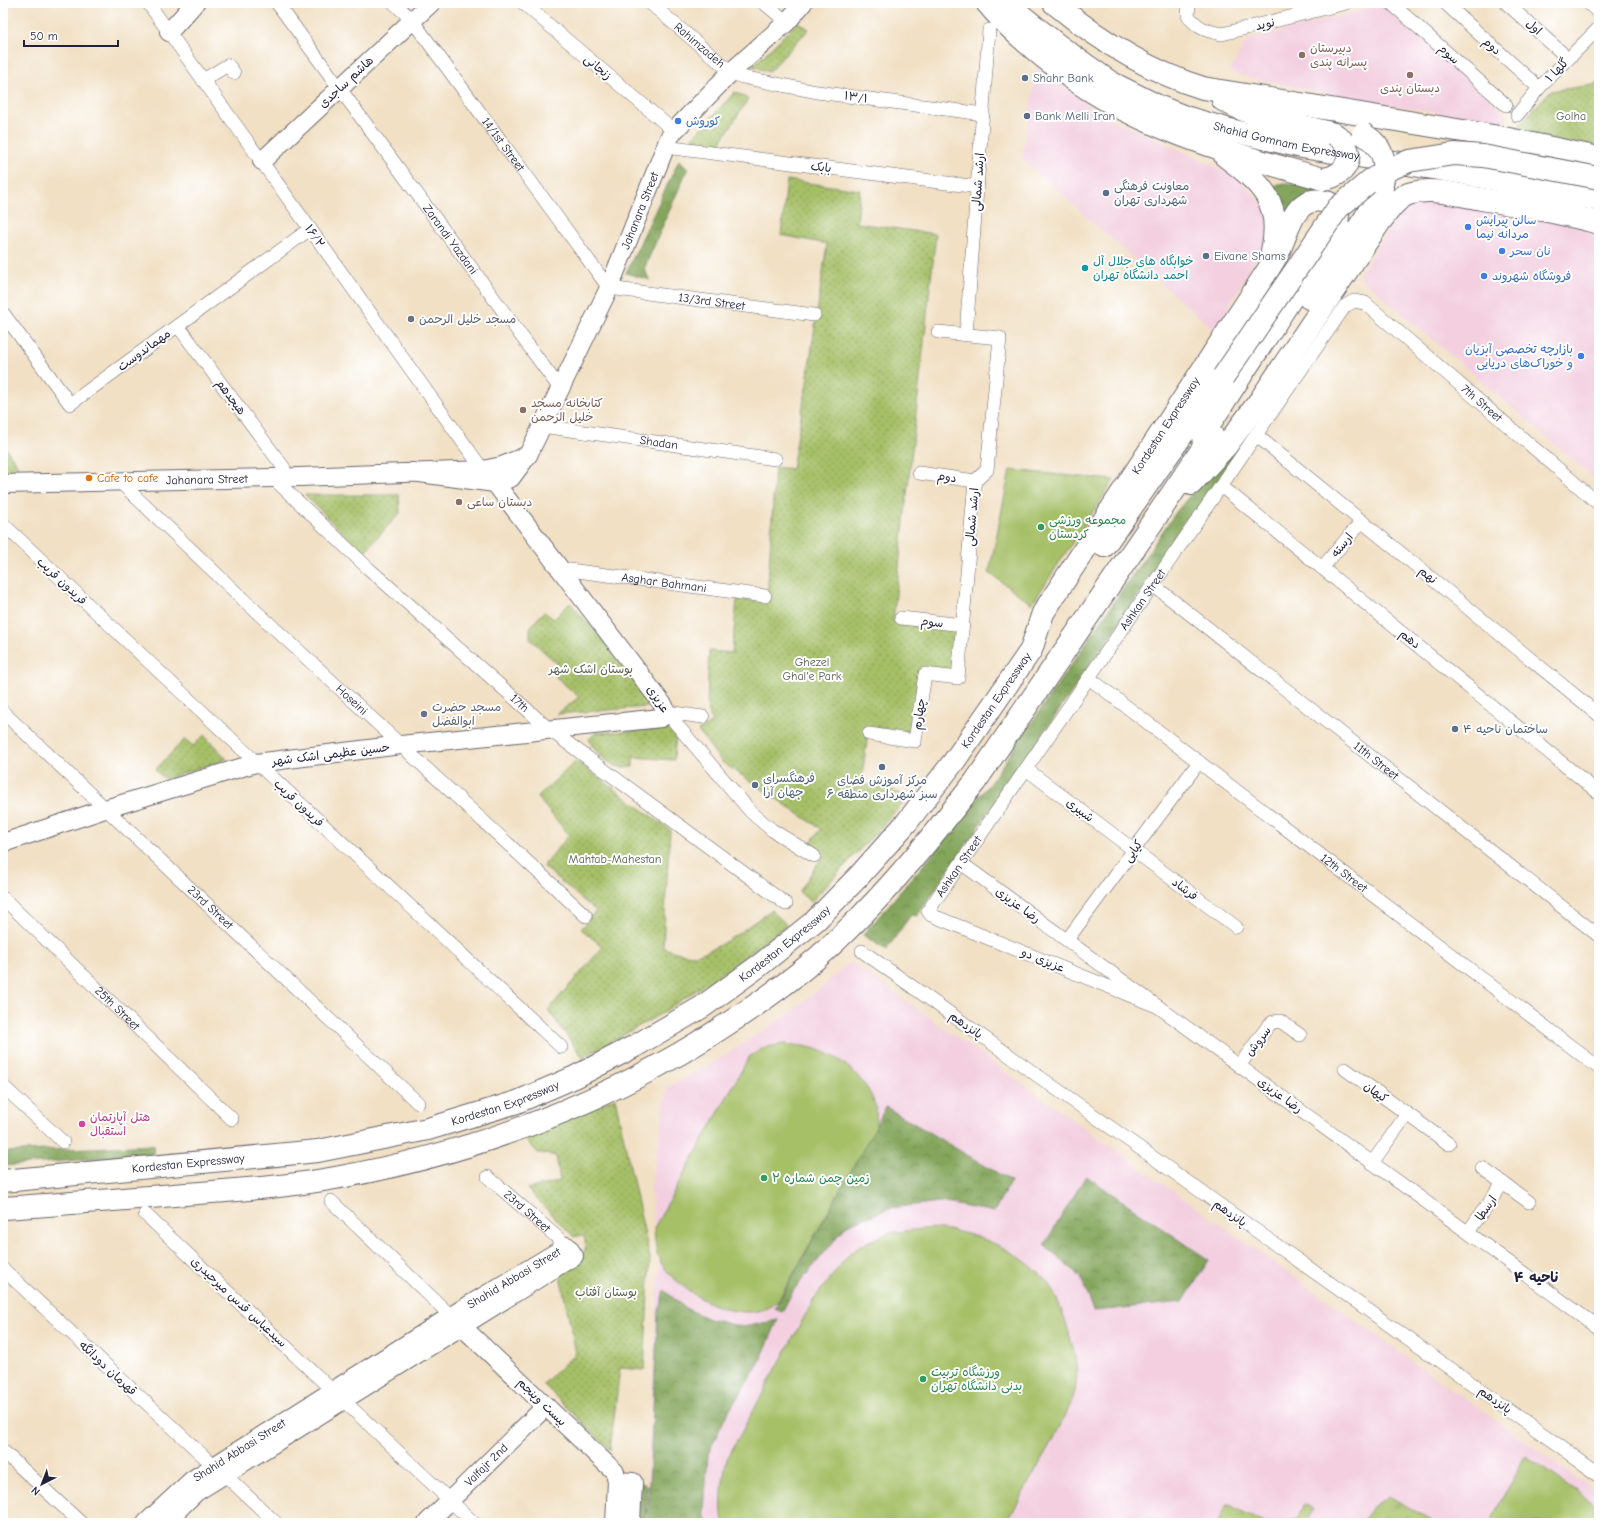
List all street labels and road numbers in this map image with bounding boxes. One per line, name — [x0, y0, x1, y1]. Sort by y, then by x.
street label: نوید — [1254, 15, 1276, 33]
street label: اول — [1522, 16, 1545, 39]
street label: Rahimzadeh — [671, 20, 728, 71]
street label: دوم — [1479, 34, 1504, 59]
street label: سوم — [1435, 41, 1462, 68]
street label: زنجانی — [581, 51, 615, 83]
street label: هاشم ساجدی — [316, 53, 378, 112]
street label: گلها ۱ — [1543, 55, 1571, 85]
street label: ۱۳/۱ — [843, 88, 869, 106]
street label: 14/1st Street — [479, 115, 528, 174]
street label: Shahid Gomnam Expressway — [1212, 119, 1361, 163]
street label: ارشد شمالی — [969, 152, 988, 212]
street label: بابک — [810, 159, 832, 176]
street label: Jahanara Street — [618, 169, 662, 251]
street label: Zarandi Yazdani — [420, 202, 481, 277]
street label: ۱۶/۲ — [302, 222, 328, 250]
street label: 13/3rd Street — [678, 290, 746, 313]
street label: مهماندوست — [115, 326, 174, 375]
street label: Kordestan Expressway — [1129, 374, 1203, 477]
street label: هیجدهم — [211, 376, 249, 419]
street label: 7th Street — [1458, 382, 1506, 425]
street label: Shadan — [639, 433, 679, 452]
street label: دوم — [936, 469, 958, 487]
street label: Jahanara Street — [166, 472, 249, 487]
street label: ارشد شمالی — [962, 487, 983, 547]
street label: ارسته — [1328, 530, 1356, 560]
street label: فریدون قریب — [33, 554, 90, 608]
street label: نهم — [1415, 563, 1440, 588]
street label: Ashkan Street — [1117, 566, 1169, 633]
street label: Asghar Bahmani — [621, 570, 707, 595]
street label: سوم — [920, 614, 944, 632]
street label: دهم — [1396, 626, 1423, 653]
street label: Kordestan Expressway — [958, 649, 1035, 751]
street label: Hoseini — [333, 682, 370, 718]
street label: عزیزی — [644, 683, 672, 715]
street label: 17th — [507, 691, 532, 715]
street label: چهارم — [910, 697, 930, 731]
street label: 11th Street — [1351, 739, 1402, 783]
street label: حسین عظیمی اشک شهر — [270, 740, 391, 769]
street label: فریدون قریب — [270, 776, 327, 830]
street label: شبیری — [1063, 795, 1096, 826]
street label: Ashkan Street — [933, 833, 985, 900]
street label: کیایی — [1120, 837, 1146, 865]
street label: 12th Street — [1318, 851, 1371, 896]
street label: فرشاد — [1169, 875, 1201, 903]
street label: 23rd Street — [185, 883, 236, 933]
street label: رضا عزیزی — [993, 884, 1043, 926]
street label: Kordestan Expressway — [736, 902, 834, 985]
street label: عزیزی دو — [1018, 945, 1067, 976]
street label: 25th Street — [92, 984, 143, 1034]
street label: پانزدهم — [946, 1009, 985, 1043]
street label: سروش — [1242, 1024, 1275, 1059]
street label: رضا عزیزی — [1255, 1074, 1305, 1116]
street label: Kordestan Expressway — [450, 1078, 562, 1129]
street label: کیهان — [1361, 1079, 1391, 1105]
street label: Kordestan Expressway — [131, 1151, 246, 1176]
street label: 23rd Street — [501, 1187, 554, 1236]
street label: ارسطا — [1472, 1193, 1500, 1223]
street label: پانزدهم — [1210, 1197, 1249, 1231]
street label: Shahid Abbasi Street — [465, 1244, 564, 1312]
street label: سیدعباس قدس میرحیدری — [188, 1254, 290, 1351]
street label: قهرمان دودانگه — [76, 1338, 140, 1399]
street label: بیست وپنجم — [513, 1375, 569, 1430]
street label: پانزدهم — [1475, 1384, 1514, 1418]
street label: Shahid Abbasi Street — [191, 1415, 289, 1484]
street label: Valfajr 2nd — [462, 1441, 511, 1489]

